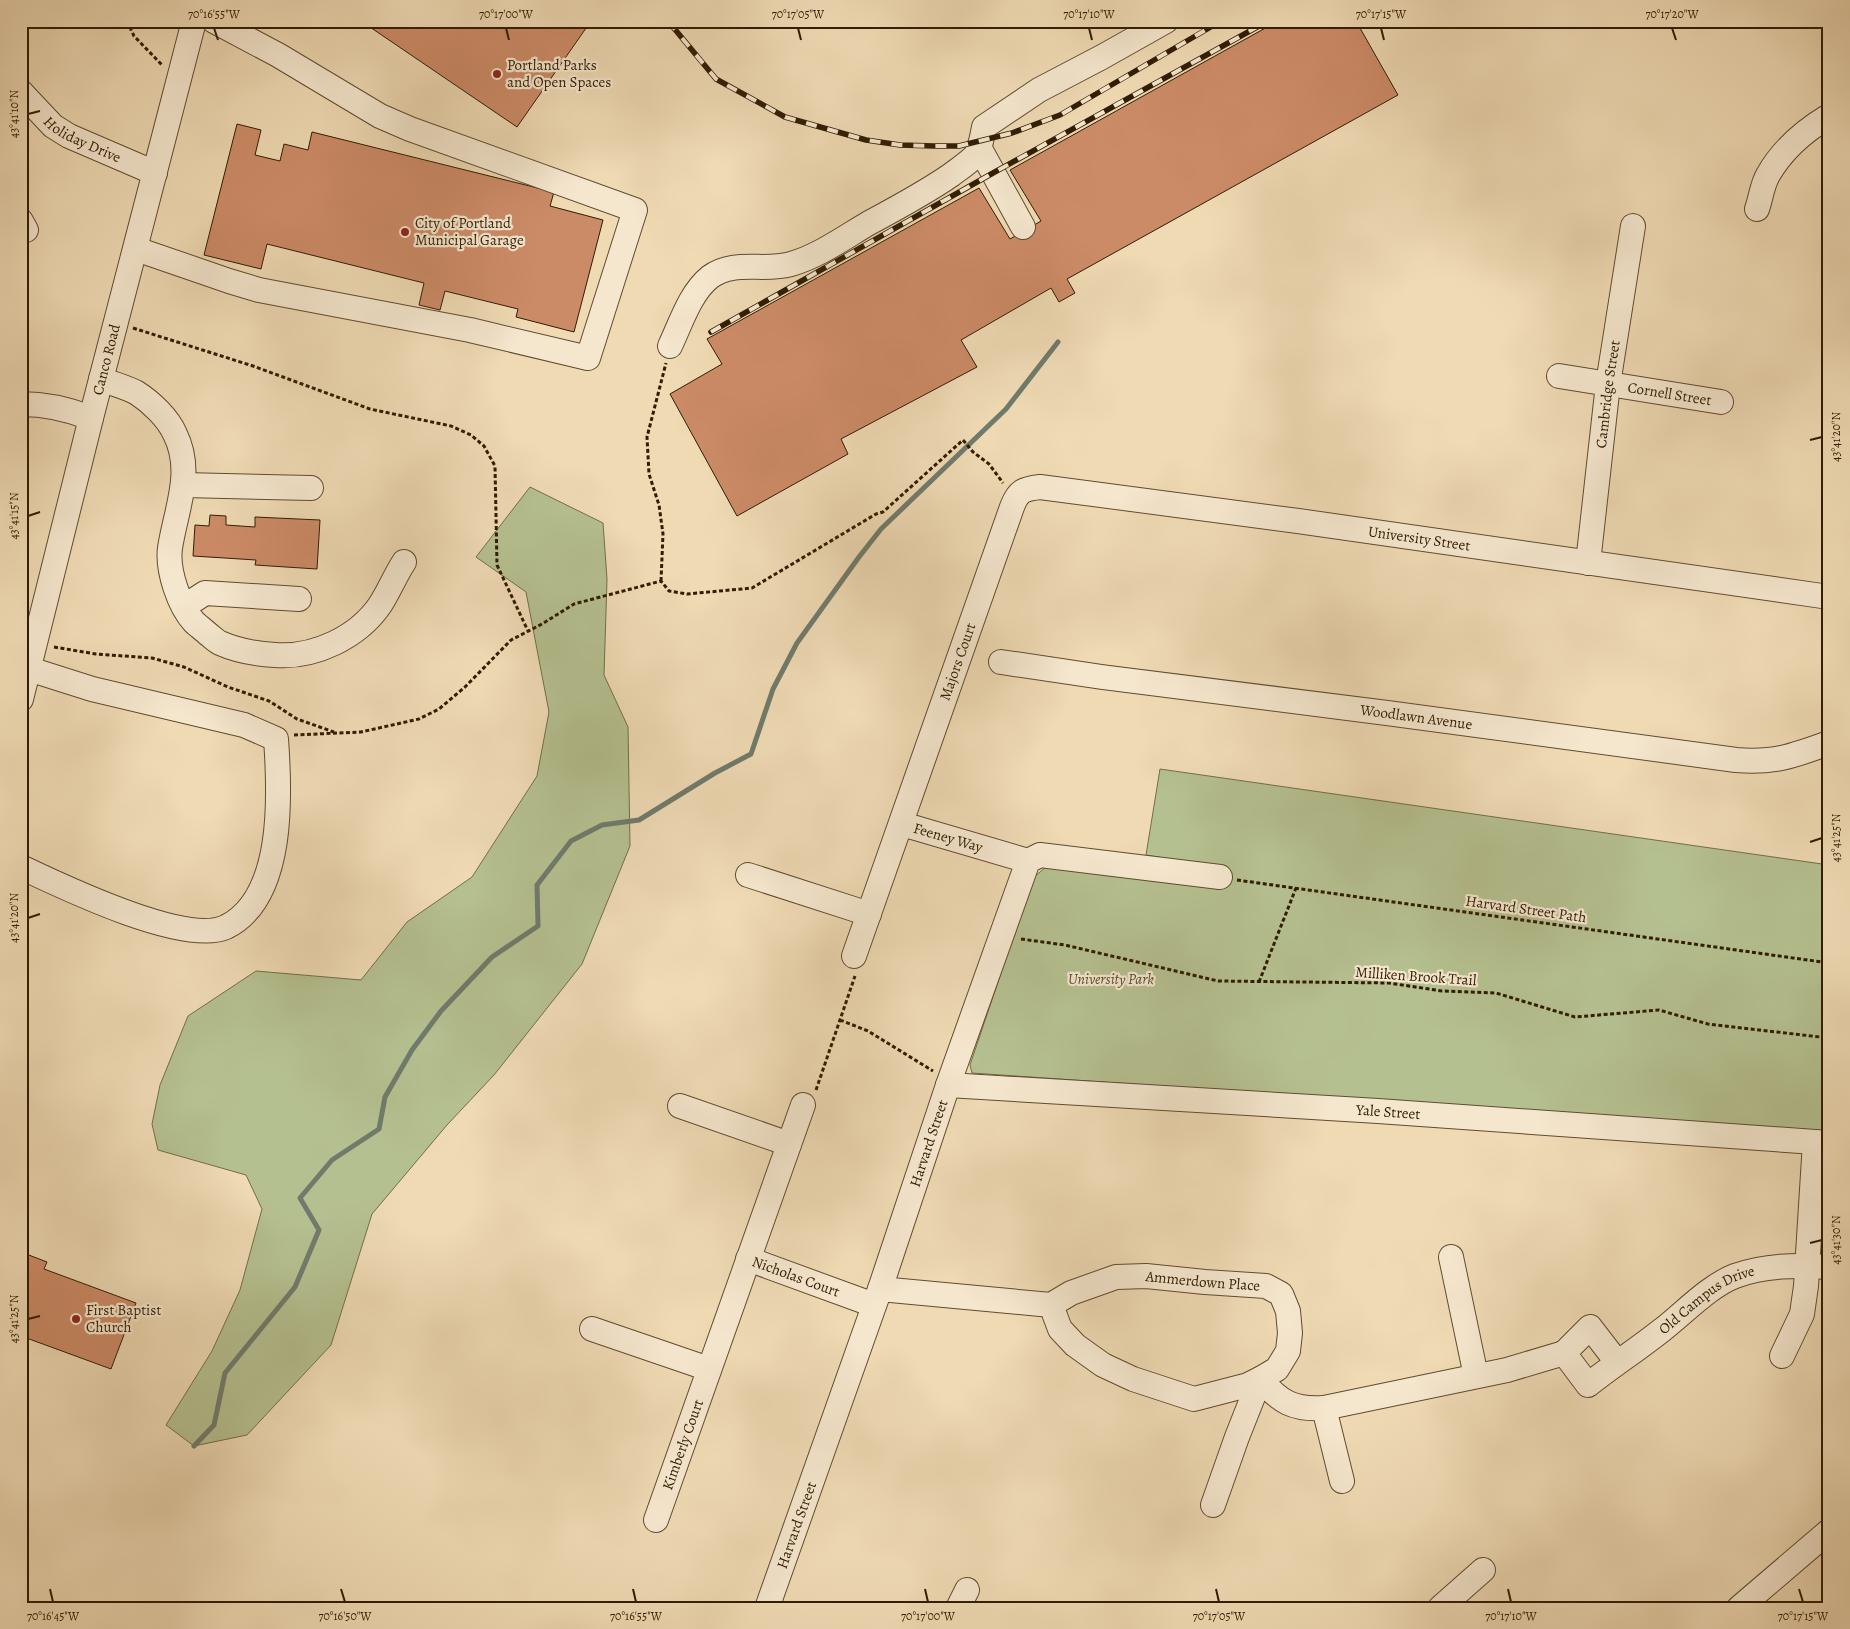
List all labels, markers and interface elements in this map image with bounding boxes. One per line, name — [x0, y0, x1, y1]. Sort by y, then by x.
text: 70°16'55"W — [188, 6, 241, 22]
text: 70°17'00"W — [479, 6, 534, 22]
text: 70°17'05"W — [772, 6, 825, 22]
text: 70°17'10"W — [1063, 6, 1116, 22]
text: 70°17'15"W — [1356, 6, 1407, 22]
text: 70°17'20"W — [1645, 6, 1699, 22]
place label: Portland Parks and Open Spaces — [507, 55, 611, 92]
marker: Portland Parks and Open Spaces — [491, 68, 503, 80]
text: 43°41'10"N — [6, 89, 22, 138]
street label: Holiday Drive — [39, 112, 124, 167]
place label: City of Portland Municipal Garage — [415, 213, 524, 250]
marker: City of Portland Municipal Garage — [399, 226, 411, 238]
street label: Canco Road — [87, 321, 125, 397]
street label: Cambridge Street — [1591, 339, 1625, 449]
street label: Cornell Street — [1626, 377, 1713, 410]
text: 43°41'20"N — [1828, 412, 1844, 462]
text: 43°41'15"N — [6, 492, 22, 540]
street label: University Street — [1367, 521, 1472, 556]
street label: Majors Court — [935, 620, 980, 703]
street label: Woodlawn Avenue — [1358, 700, 1474, 734]
text: 43°41'25"N — [1828, 813, 1844, 862]
street label: Feeney Way — [911, 818, 985, 857]
street label: Harvard Street Path — [1464, 891, 1588, 927]
text: 43°41'20"N — [6, 893, 22, 943]
street label: Milliken Brook Trail — [1355, 962, 1478, 990]
park label: University Park — [1068, 969, 1154, 989]
street label: Harvard Street — [905, 1097, 952, 1190]
street label: Yale Street — [1354, 1100, 1421, 1124]
text: 43°41'30"N — [1828, 1215, 1844, 1265]
street label: Nicholas Court — [749, 1251, 843, 1302]
street label: Old Campus Drive — [1654, 1261, 1757, 1339]
street label: Ammerdown Place — [1144, 1266, 1261, 1296]
text: 43°41'25"N — [6, 1294, 22, 1343]
place label: First Baptist Church — [86, 1300, 161, 1337]
marker: First Baptist Church — [70, 1313, 82, 1325]
street label: Kimberly Court — [657, 1396, 708, 1493]
street label: Harvard Street — [772, 1479, 821, 1571]
text: 70°16'45"W — [27, 1608, 80, 1624]
text: 70°16'50"W — [318, 1608, 372, 1624]
text: 70°16'55"W — [610, 1608, 663, 1624]
text: 70°17'00"W — [901, 1608, 956, 1624]
text: 70°17'05"W — [1193, 1608, 1246, 1624]
text: 70°17'10"W — [1485, 1608, 1538, 1624]
text: 70°17'15"W — [1778, 1608, 1829, 1624]

